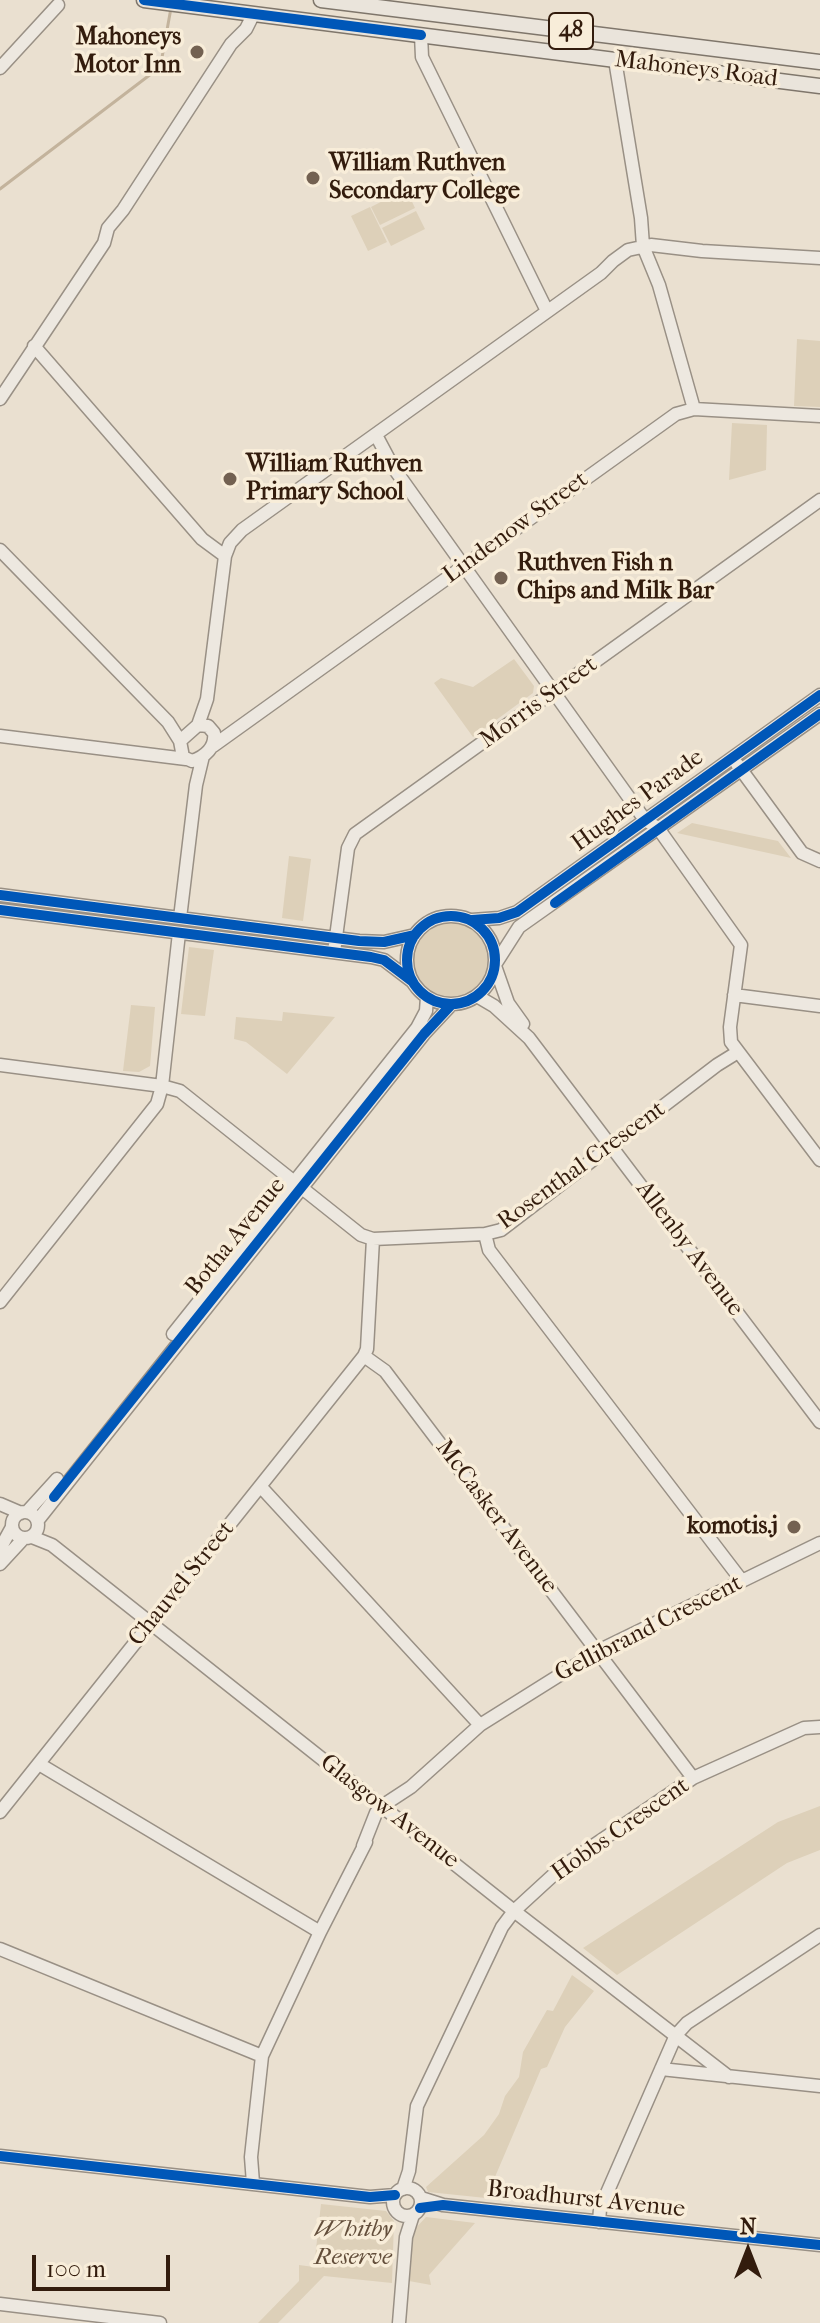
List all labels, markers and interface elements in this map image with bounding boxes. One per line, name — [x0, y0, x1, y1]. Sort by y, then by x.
road number: 48 — [549, 13, 593, 49]
place label: Mahoneys Motor Inn — [74, 24, 181, 80]
marker: Mahoneys Motor Inn — [188, 43, 206, 61]
street label: Mahoneys Road — [613, 46, 779, 94]
place label: William Ruthven Secondary College — [329, 150, 520, 206]
marker: William Ruthven Secondary College — [304, 169, 322, 187]
place label: William Ruthven Primary School — [246, 451, 423, 507]
street label: Lindenow Street — [438, 466, 594, 590]
marker: William Ruthven Primary School — [221, 470, 239, 488]
place label: Ruthven Fish n Chips and Milk Bar — [517, 550, 714, 606]
marker: Ruthven Fish n Chips and Milk Bar — [492, 569, 510, 587]
street label: Morris Street — [475, 651, 603, 755]
street label: Hughes Parade — [566, 744, 710, 858]
street label: Rosenthal Crescent — [493, 1095, 671, 1237]
street label: Botha Avenue — [180, 1172, 292, 1302]
street label: Allenby Avenue — [629, 1176, 749, 1322]
street label: McCasker Avenue — [429, 1434, 563, 1600]
place label: komotis.j — [687, 1513, 778, 1541]
street label: Chauvel Street — [123, 1516, 241, 1652]
marker: komotis.j — [785, 1518, 803, 1536]
street label: Gellibrand Crescent — [551, 1569, 747, 1689]
street label: Glasgow Avenue — [314, 1749, 464, 1875]
street label: Hobbs Crescent — [547, 1772, 695, 1888]
street label: Broadhurst Avenue — [486, 2175, 686, 2225]
north arrow — [708, 2211, 788, 2291]
text: N — [740, 2214, 756, 2240]
park label: Whitby Reserve — [314, 2216, 392, 2272]
scale bar — [36, 2239, 174, 2289]
text: 100 m — [46, 2255, 106, 2283]

